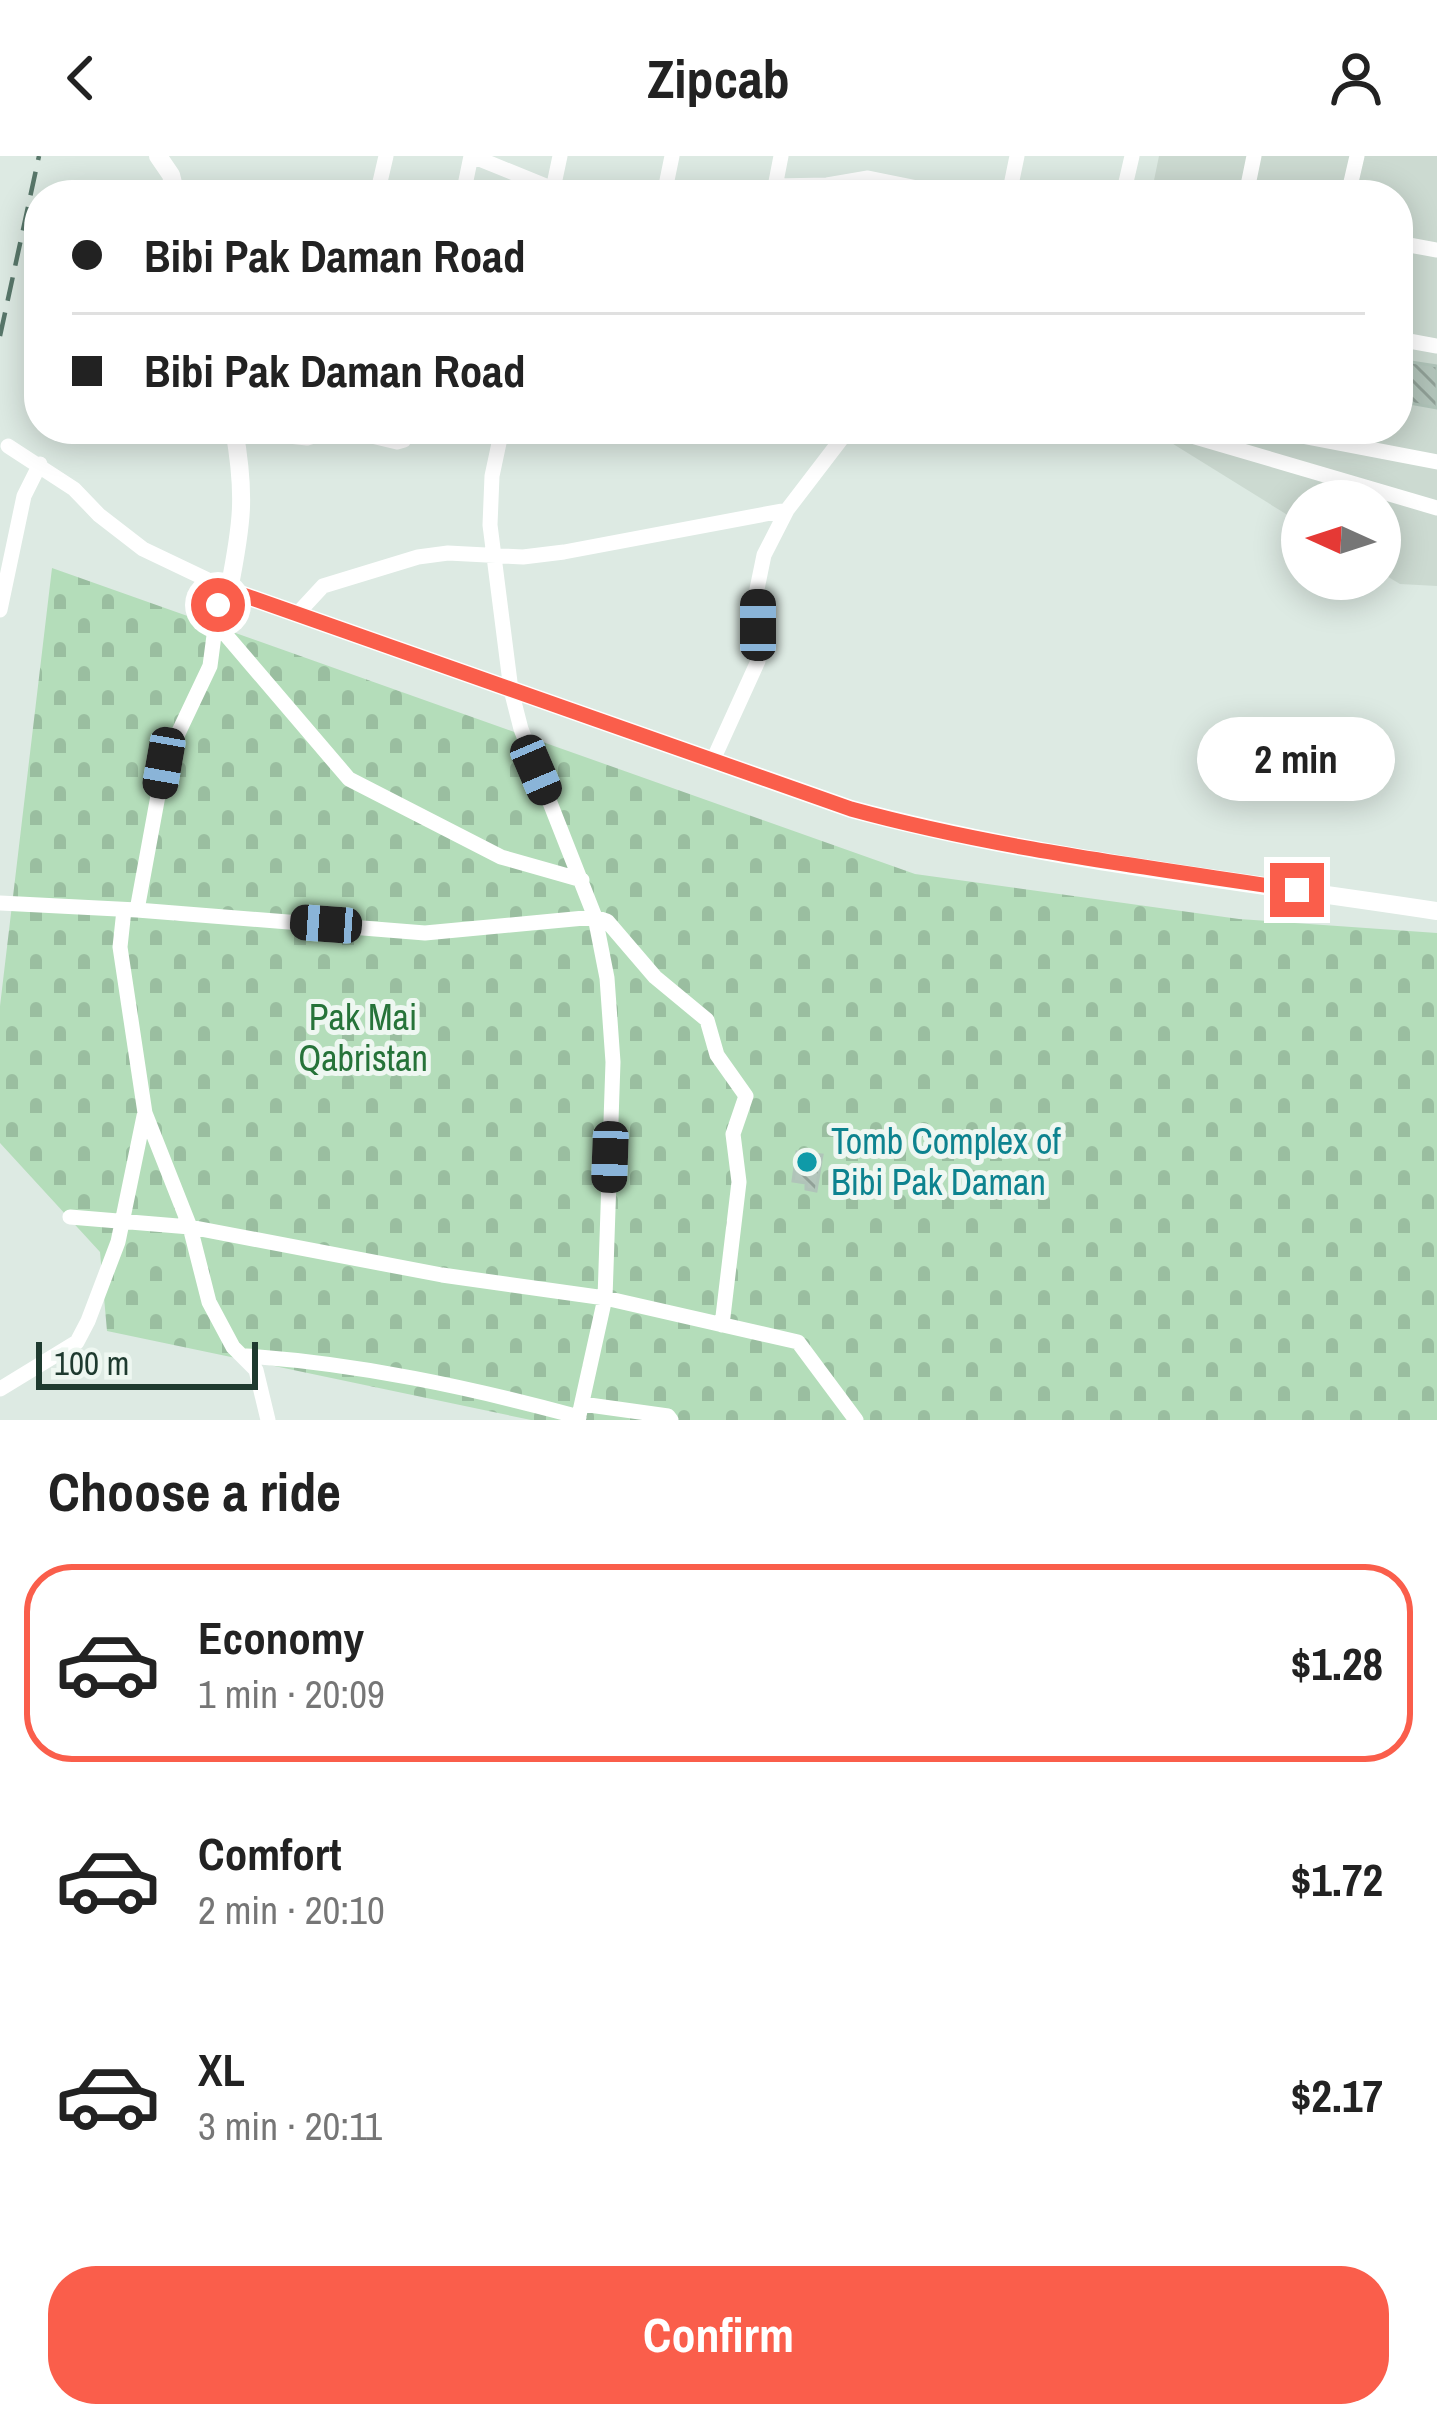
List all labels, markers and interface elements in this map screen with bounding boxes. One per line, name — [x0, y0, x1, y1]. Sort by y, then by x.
text: Zipcab — [647, 42, 790, 115]
icon: back — [48, 45, 114, 111]
icon: person — [1323, 45, 1389, 111]
text: Bibi Pak Daman Road — [144, 225, 525, 286]
text: Bibi Pak Daman Road — [144, 340, 525, 401]
north arrow — [1281, 480, 1401, 600]
map controls — [1281, 480, 1401, 600]
route start — [191, 578, 245, 632]
car — [740, 589, 776, 661]
callout: 2 min — [1198, 716, 1396, 800]
car — [140, 724, 188, 802]
car — [505, 730, 567, 810]
text: 2 min — [1254, 733, 1338, 785]
route end — [1270, 863, 1324, 917]
car — [289, 904, 363, 944]
park label: Pak Mai Qabristan — [298, 993, 428, 1082]
place label: Tomb Complex of Bibi Pak Daman — [831, 1117, 1061, 1206]
car — [591, 1120, 629, 1194]
marker: Tomb Complex of Bibi Pak Daman — [794, 1149, 820, 1175]
scale bar — [36, 1336, 258, 1389]
text: 100 m — [54, 1341, 129, 1385]
text: Choose a ride — [48, 1455, 341, 1528]
text: Economy — [198, 1607, 364, 1668]
icon: car — [54, 1609, 162, 1717]
text: $1.28 — [1291, 1633, 1383, 1694]
text: 1 min · 20:09 — [198, 1668, 385, 1720]
text: Comfort — [198, 1823, 341, 1884]
icon: car — [54, 1825, 162, 1933]
text: $1.72 — [1291, 1849, 1383, 1910]
text: 2 min · 20:10 — [198, 1884, 385, 1936]
text: XL — [198, 2039, 245, 2100]
icon: car — [54, 2041, 162, 2149]
text: $2.17 — [1291, 2065, 1383, 2126]
text: 3 min · 20:11 — [198, 2100, 382, 2152]
button: Confirm — [48, 2266, 1389, 2404]

